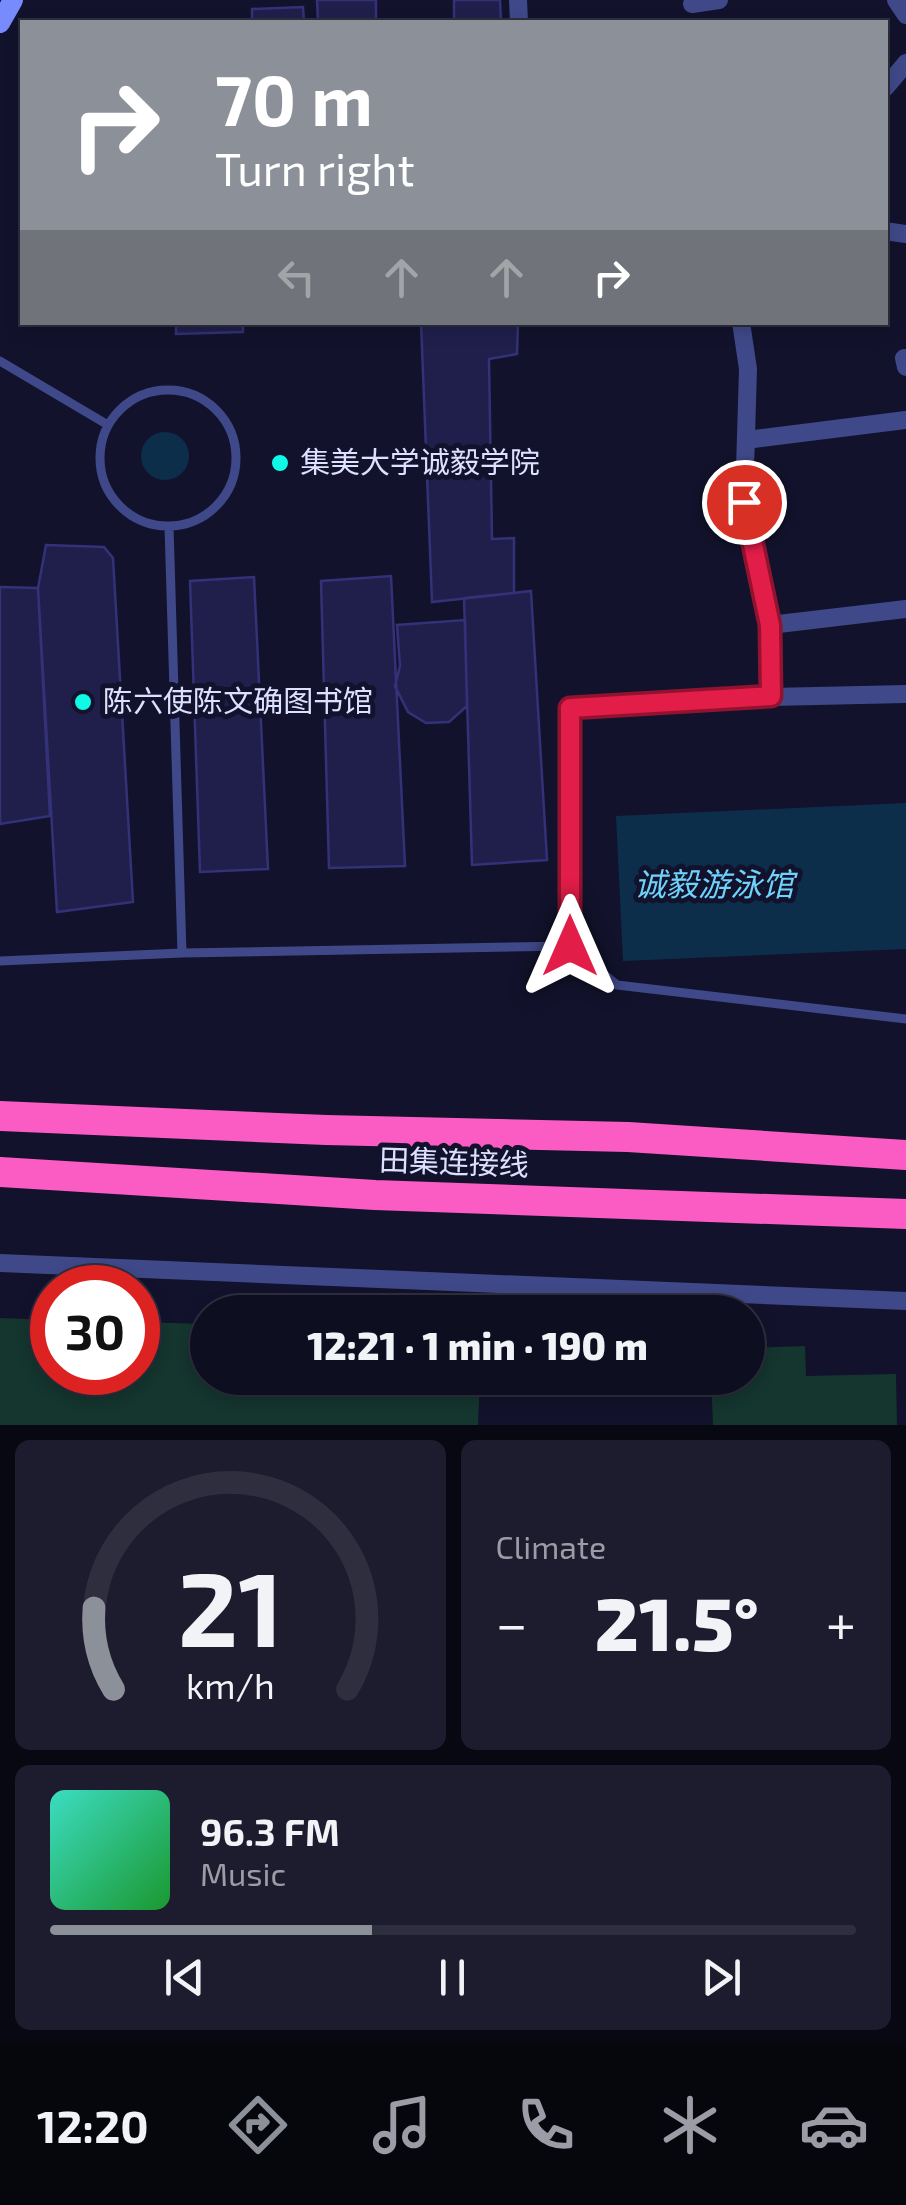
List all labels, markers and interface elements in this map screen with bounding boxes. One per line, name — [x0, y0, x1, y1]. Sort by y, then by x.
text: 70 m — [215, 56, 373, 140]
icon: right — [50, 60, 180, 190]
text: Turn right — [215, 141, 415, 195]
icon: left — [269, 250, 324, 305]
icon: ahead — [374, 250, 429, 305]
icon: ahead — [479, 250, 534, 305]
icon: right — [584, 250, 639, 305]
place label: 集美大学诚毅学院 — [300, 443, 540, 479]
marker: 集美大学诚毅学院 — [269, 452, 291, 474]
pin — [702, 460, 787, 545]
icon: arrive — [717, 475, 772, 530]
place label: 陈六使陈文确图书馆 — [103, 682, 373, 718]
marker: 陈六使陈文确图书馆 — [72, 691, 94, 713]
water label: 诚毅游泳馆 — [634, 864, 798, 902]
position arrow — [518, 894, 622, 998]
street label: 田集连接线 — [378, 1140, 530, 1182]
speed limit sign: 30 — [30, 1265, 160, 1395]
text: 12:21 · 1 min · 190 m — [307, 1322, 648, 1368]
text: Climate — [496, 1527, 606, 1565]
text: 21 — [178, 1543, 283, 1668]
text: 21.5° — [595, 1576, 759, 1666]
text: − — [496, 1589, 528, 1655]
text: + — [826, 1589, 856, 1655]
text: km/h — [186, 1663, 275, 1706]
text: 96.3 FM — [200, 1808, 340, 1854]
text: Music — [200, 1854, 286, 1892]
icon: previous — [157, 1950, 212, 2005]
icon: pause — [425, 1950, 480, 2005]
icon: next — [694, 1950, 749, 2005]
icon: directions — [223, 2090, 293, 2160]
icon: music — [367, 2090, 437, 2160]
icon: phone — [511, 2090, 581, 2160]
icon: climate — [655, 2090, 725, 2160]
icon: car — [799, 2090, 869, 2160]
text: 12:20 — [37, 2098, 149, 2152]

